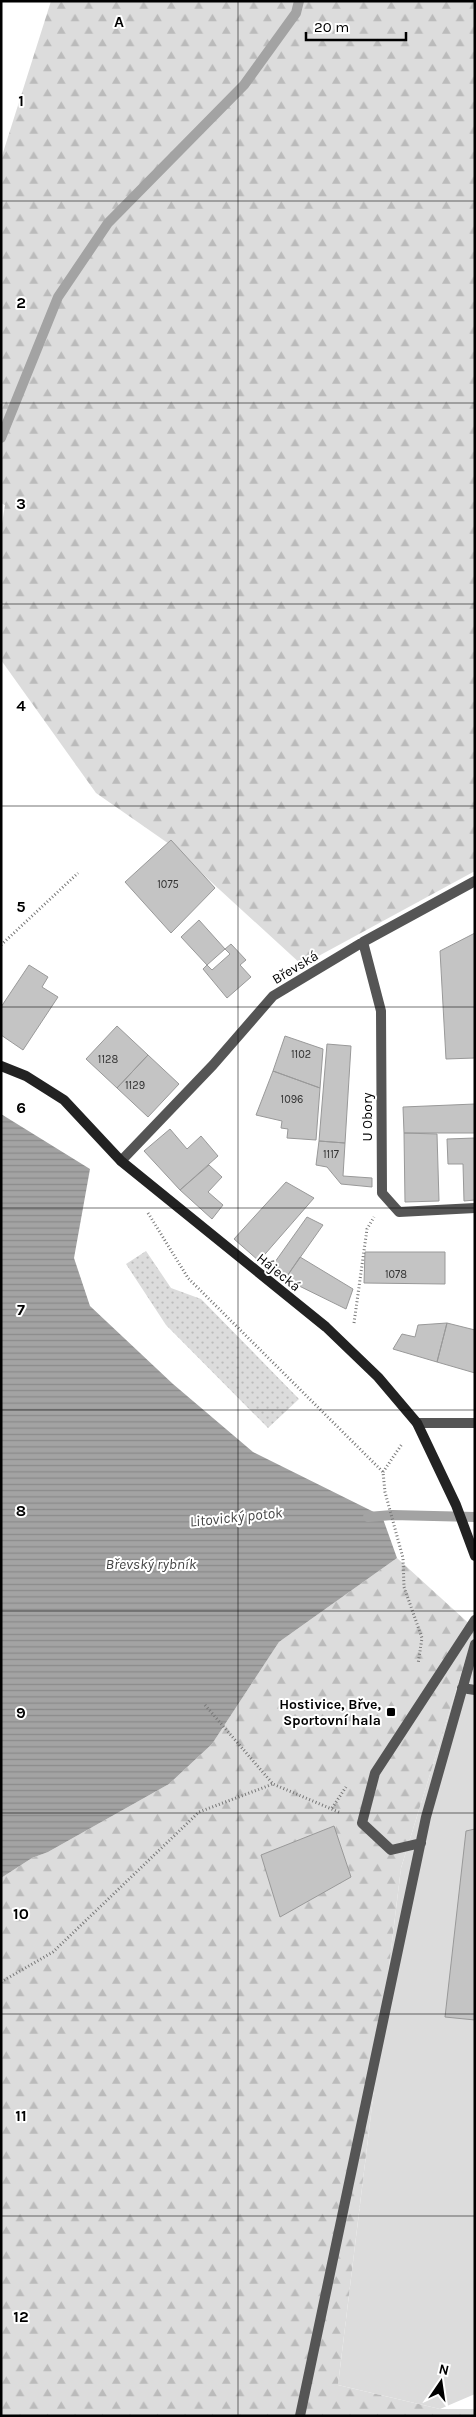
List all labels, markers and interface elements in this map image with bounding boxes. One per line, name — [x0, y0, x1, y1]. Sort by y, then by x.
scale bar — [306, 10, 406, 42]
text: A — [114, 12, 124, 31]
text: 20 m — [314, 18, 349, 36]
text: 1 — [18, 91, 24, 110]
text: 2 — [16, 293, 26, 312]
text: 3 — [16, 494, 26, 513]
text: 4 — [16, 696, 26, 715]
house number: 1075 — [157, 878, 179, 891]
text: 5 — [16, 897, 26, 916]
street label: Břevská — [269, 947, 321, 988]
house number: 1102 — [291, 1048, 311, 1061]
house number: 1128 — [98, 1053, 118, 1066]
house number: 1129 — [125, 1079, 145, 1092]
street label: U Obory — [359, 1092, 376, 1142]
house number: 1096 — [281, 1093, 303, 1106]
text: 6 — [16, 1098, 26, 1117]
house number: 1117 — [323, 1148, 339, 1161]
street label: Hájecká — [253, 1250, 304, 1295]
house number: 1078 — [385, 1268, 407, 1281]
text: 7 — [17, 1300, 25, 1319]
text: 8 — [16, 1501, 26, 1520]
water label: Litovický potok — [189, 1503, 284, 1531]
water label: Břevský rybník — [106, 1555, 197, 1573]
place label: Hostivice, Břve, Sportovní hala — [279, 1696, 381, 1729]
text: 9 — [16, 1703, 26, 1722]
marker: Hostivice, Břve, Sportovní hala — [385, 1706, 397, 1718]
text: 10 — [13, 1904, 29, 1923]
text: 11 — [15, 2106, 27, 2125]
text: 12 — [13, 2307, 29, 2326]
north arrow — [416, 2357, 466, 2407]
text: N — [437, 2360, 451, 2379]

